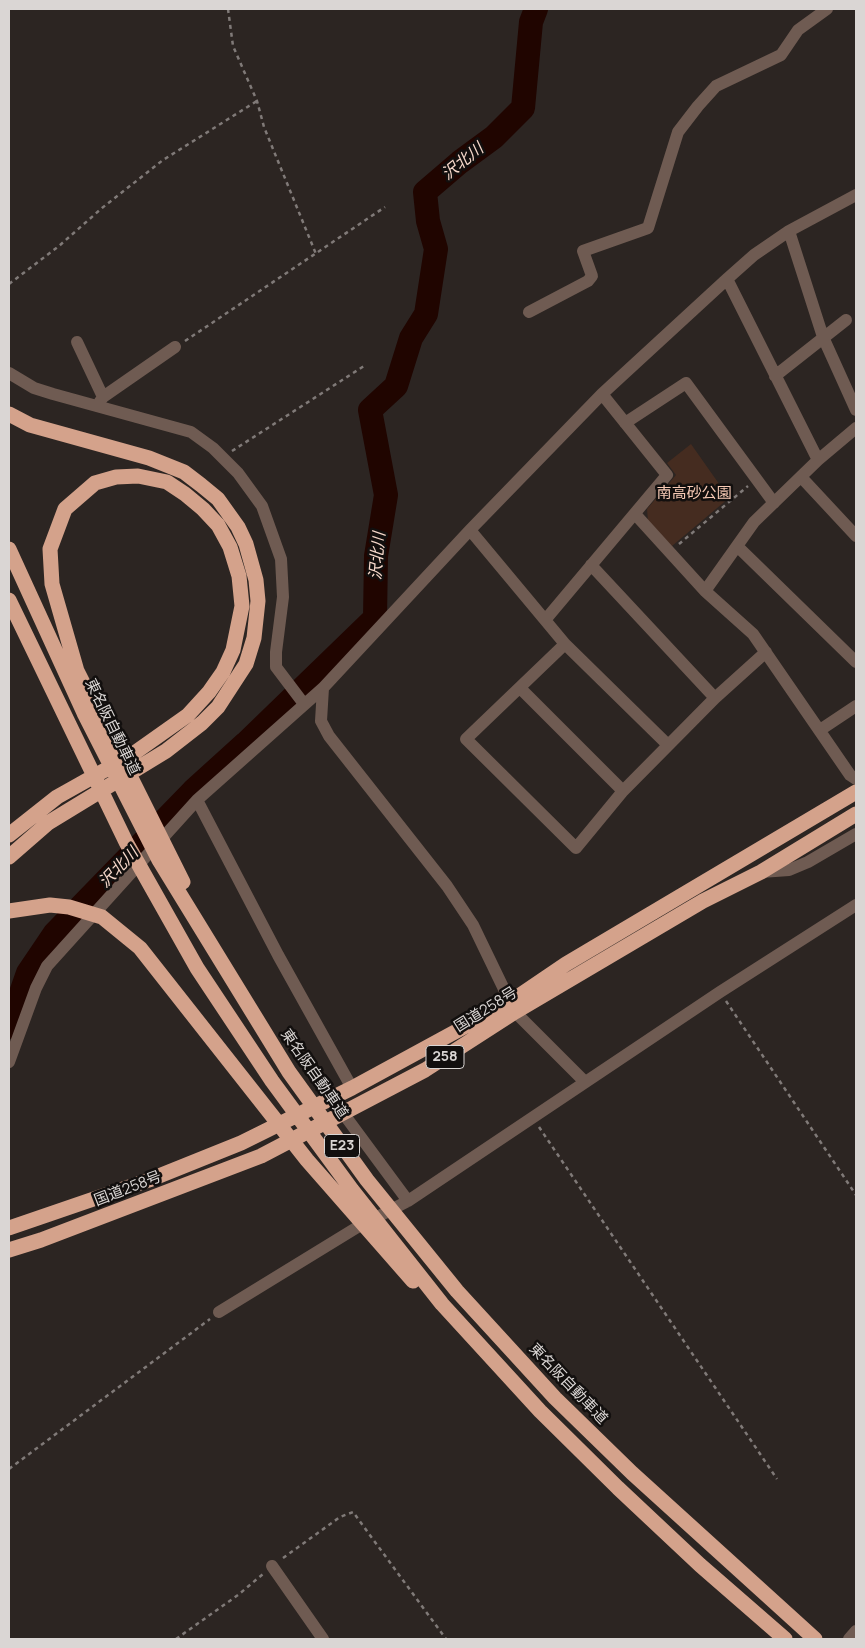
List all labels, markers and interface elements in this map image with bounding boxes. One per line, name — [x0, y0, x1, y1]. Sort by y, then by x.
water label: 沢北川 — [438, 139, 488, 185]
park label: 南高砂公園 — [657, 485, 731, 503]
water label: 沢北川 — [366, 531, 390, 581]
street label: 東名阪自動車道 — [81, 676, 143, 778]
water label: 沢北川 — [95, 844, 143, 892]
street label: 国道258号 — [451, 984, 521, 1036]
street label: 東名阪自動車道 — [277, 1026, 351, 1122]
road number: 258 — [426, 1046, 464, 1068]
road number: E23 — [324, 1134, 360, 1158]
street label: 国道258号 — [92, 1168, 164, 1210]
street label: 東名阪自動車道 — [525, 1340, 611, 1428]

